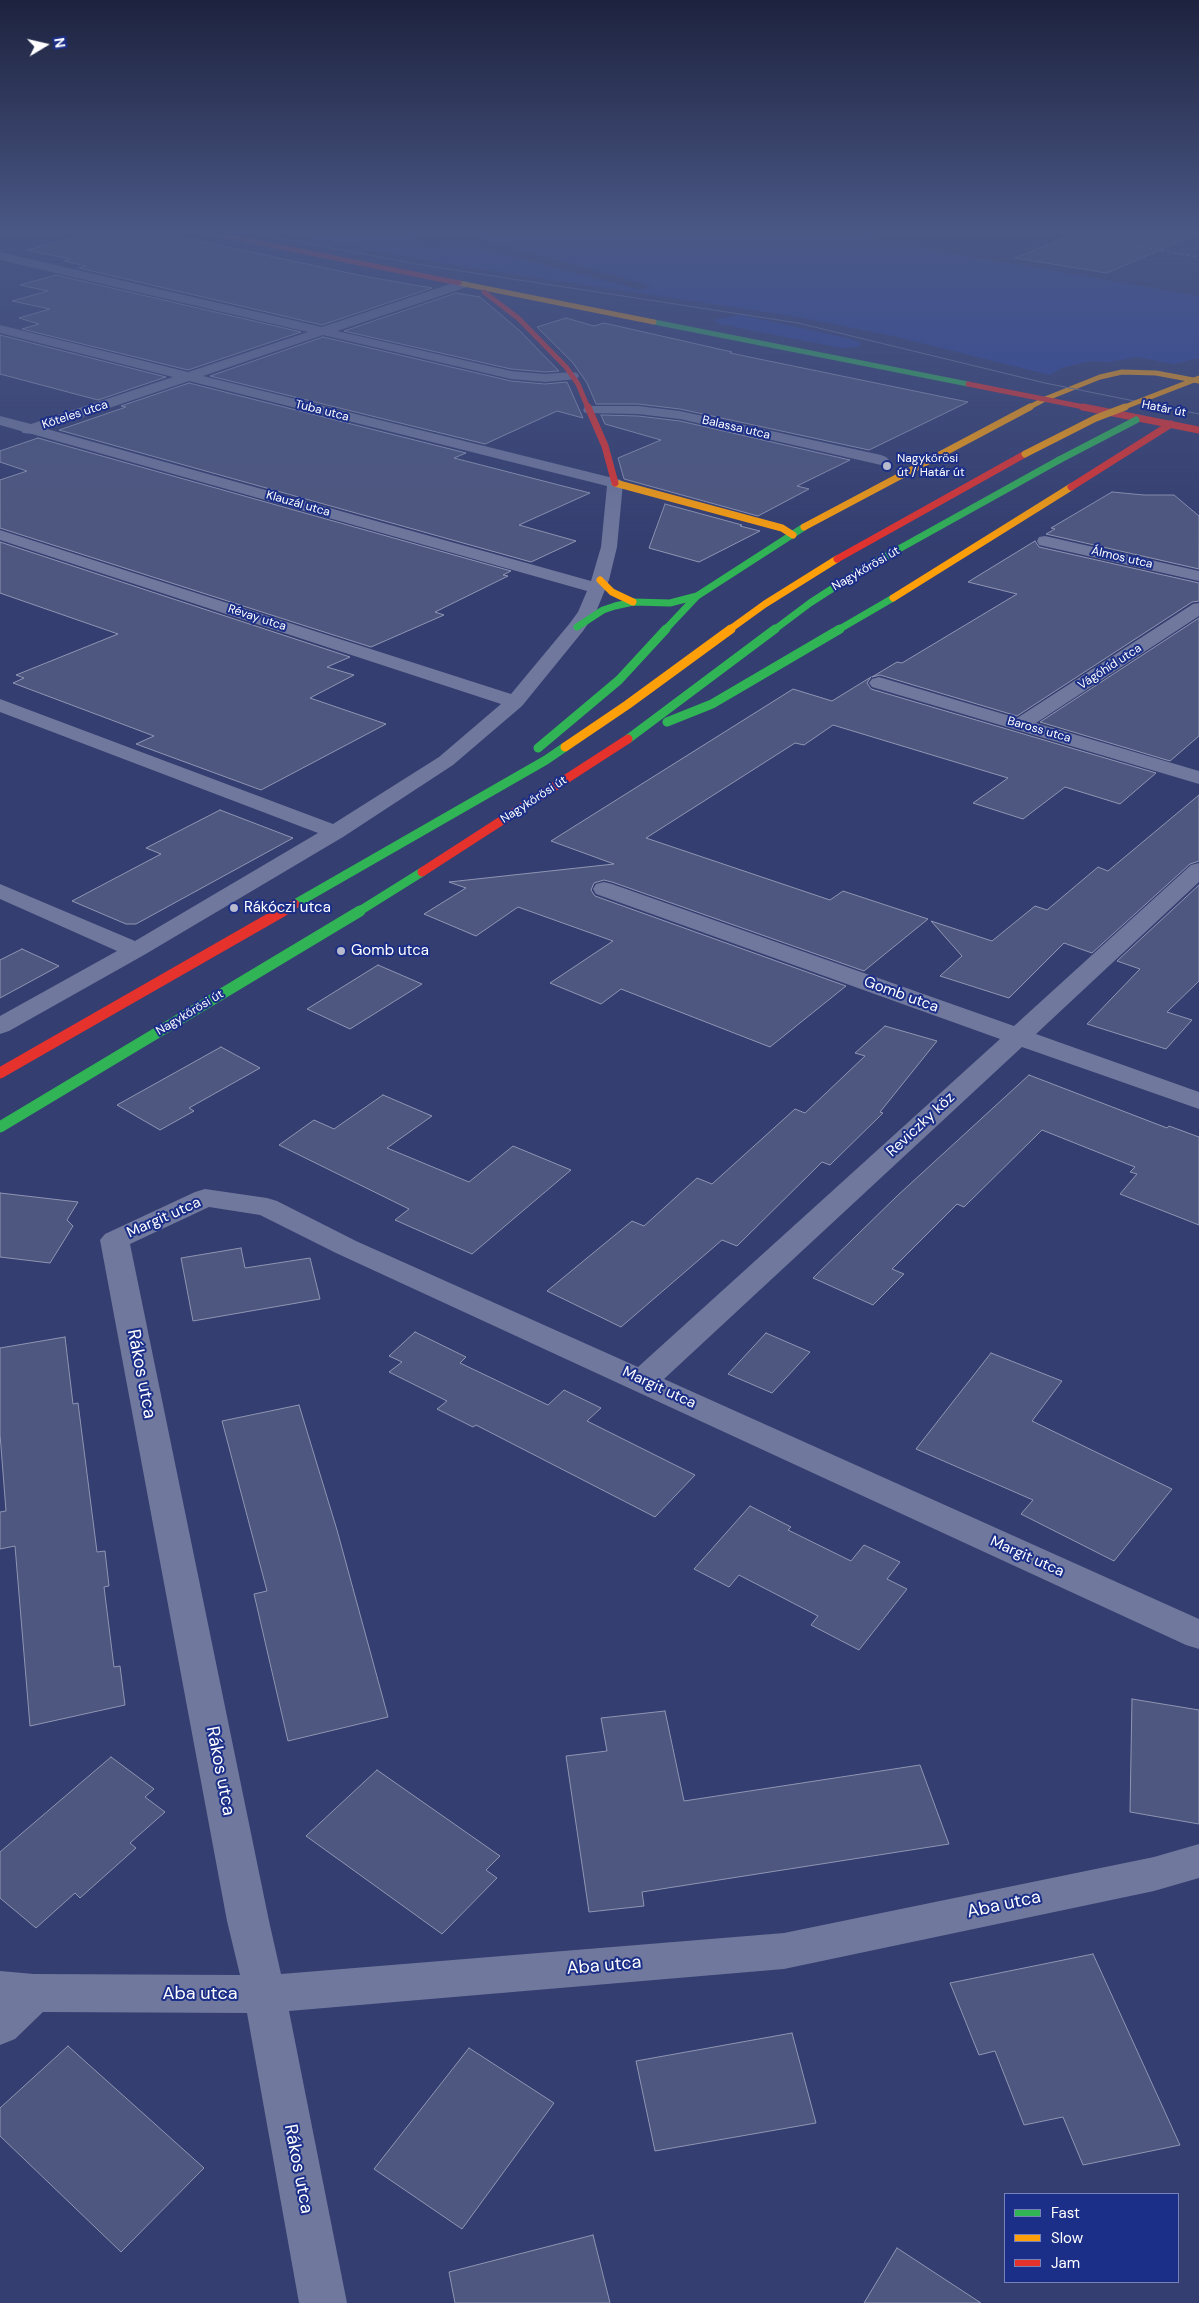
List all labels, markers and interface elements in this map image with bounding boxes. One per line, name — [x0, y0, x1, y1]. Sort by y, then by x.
north arrow — [20, 20, 70, 70]
text: N — [50, 36, 70, 49]
street label: Tuba utca — [294, 397, 350, 425]
street label: Köteles utca — [40, 398, 110, 432]
street label: Határ út — [1141, 398, 1187, 420]
street label: Balassa utca — [701, 413, 771, 443]
place label: Nagykőrösi út / Határ út — [897, 452, 965, 480]
marker: Nagykőrösi út / Határ út — [881, 460, 893, 472]
street label: Klauzál utca — [264, 488, 332, 520]
street label: Nagykőrösi út — [830, 544, 902, 594]
street label: Álmos utca — [1090, 544, 1154, 572]
street label: Révay utca — [226, 602, 288, 634]
street label: Vágóhíd utca — [1076, 641, 1144, 693]
street label: Baross utca — [1006, 714, 1072, 746]
street label: Nagykőrösi út — [498, 773, 570, 827]
place label: Rákóczi utca — [244, 899, 331, 917]
marker: Rákóczi utca — [228, 902, 240, 914]
place label: Gomb utca — [351, 942, 429, 960]
marker: Gomb utca — [335, 945, 347, 957]
street label: Gomb utca — [861, 973, 941, 1017]
street label: Nagykőrösi út — [154, 987, 226, 1039]
street label: Reviczky köz — [883, 1089, 959, 1161]
street label: Margit utca — [124, 1194, 204, 1242]
street label: Rákos utca — [122, 1328, 160, 1420]
street label: Margit utca — [619, 1363, 699, 1413]
street label: Margit utca — [987, 1533, 1067, 1581]
street label: Rákos utca — [201, 1725, 239, 1817]
street label: Aba utca — [965, 1887, 1043, 1923]
street label: Aba utca — [566, 1952, 642, 1980]
street label: Aba utca — [162, 1983, 238, 2005]
street label: Rákos utca — [279, 2123, 317, 2215]
legend — [1004, 2193, 1179, 2283]
text: Fast — [1051, 2203, 1080, 2223]
text: Slow — [1051, 2228, 1083, 2248]
text: Jam — [1051, 2253, 1080, 2273]

